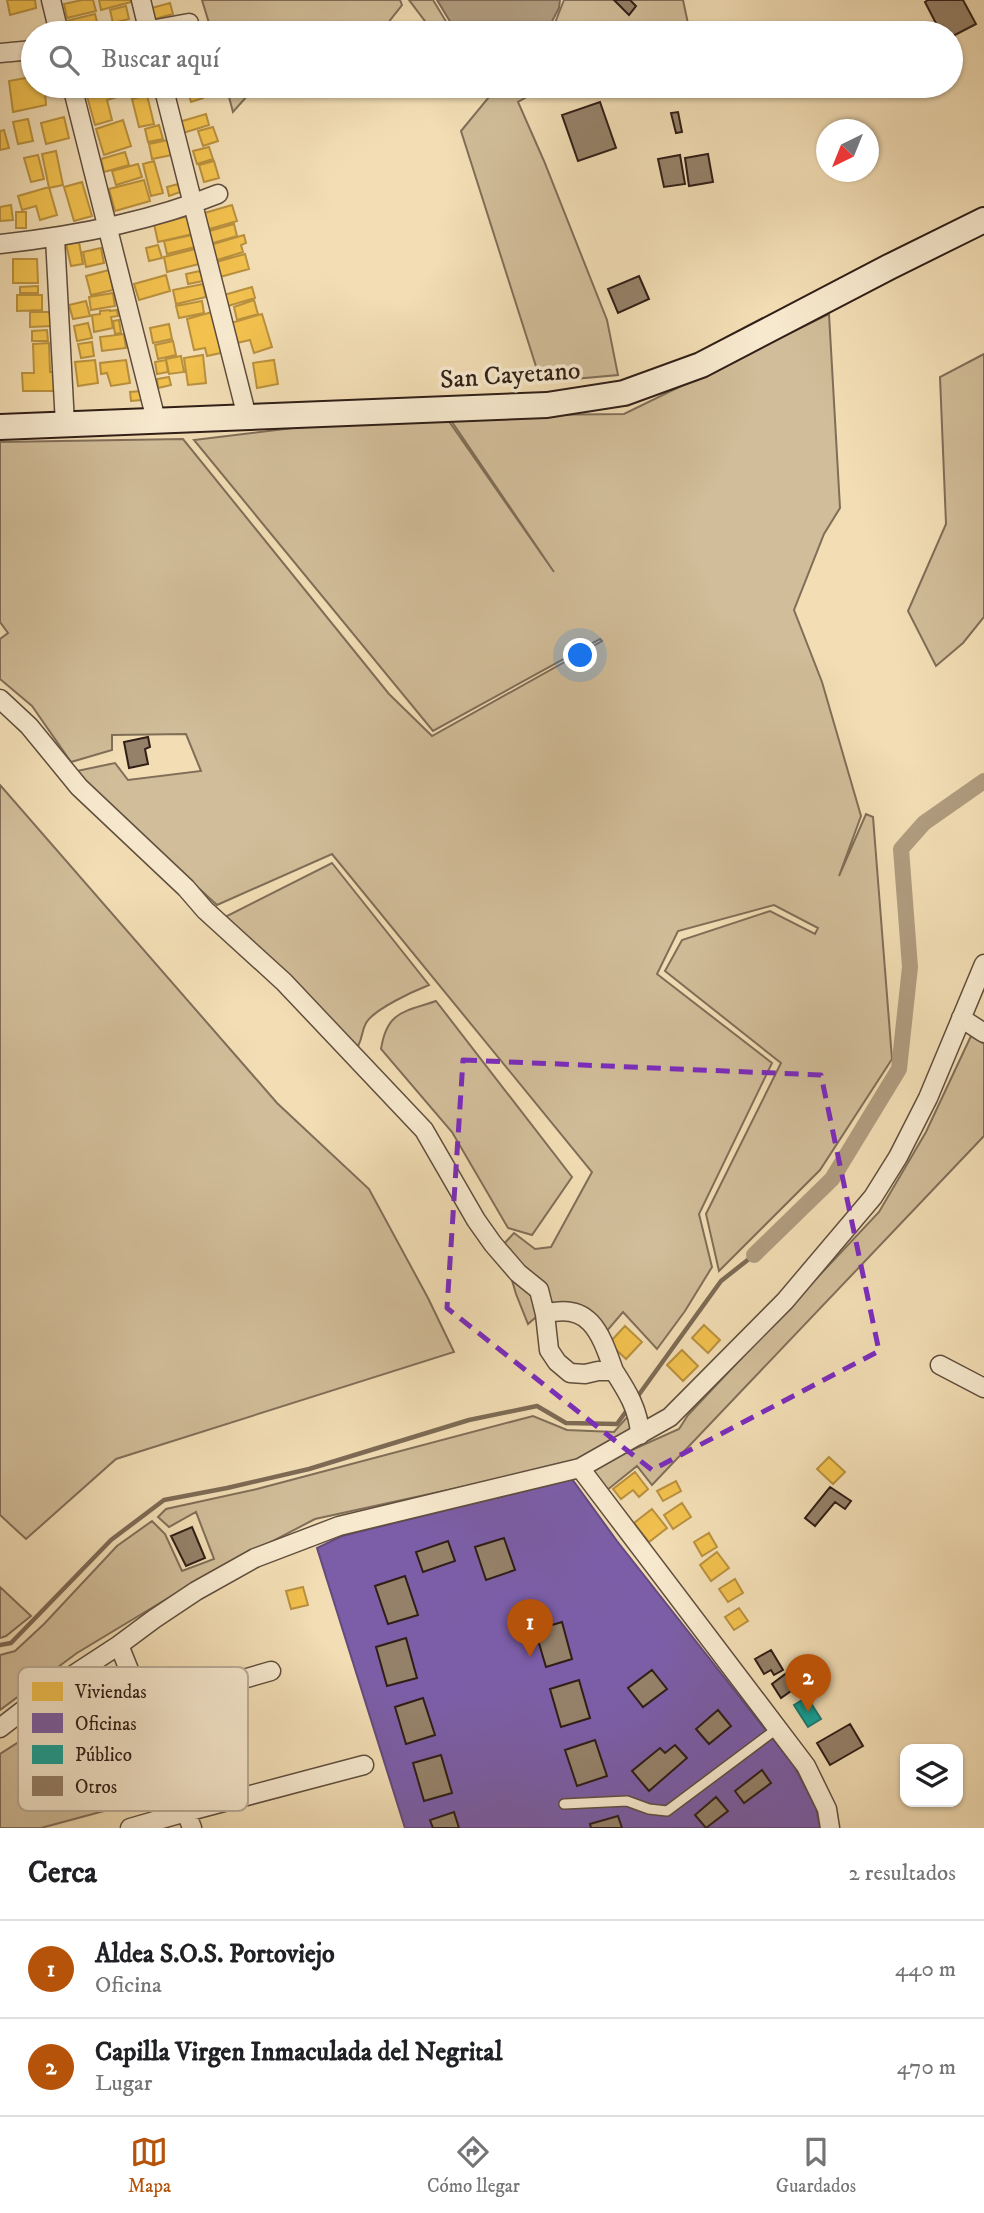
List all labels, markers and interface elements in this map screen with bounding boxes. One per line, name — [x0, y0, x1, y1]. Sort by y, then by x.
search box — [21, 21, 963, 98]
icon: search — [45, 41, 83, 79]
text: Buscar aquí — [101, 43, 219, 76]
north arrow — [816, 119, 879, 182]
street label: San Cayetano — [439, 354, 581, 397]
your location — [563, 638, 597, 672]
pin: 1 — [507, 1599, 553, 1657]
pin: 2 — [785, 1654, 831, 1712]
legend — [18, 1667, 248, 1811]
text: Viviendas — [74, 1681, 147, 1704]
text: Oficinas — [75, 1713, 137, 1736]
text: Público — [75, 1744, 132, 1767]
map controls — [900, 1744, 963, 1807]
button: layers — [900, 1744, 963, 1807]
text: Otros — [75, 1776, 117, 1799]
text: Cerca — [28, 1855, 97, 1892]
text: 2 resultados — [849, 1859, 956, 1888]
text: Aldea S.O.S. Portoviejo — [95, 1938, 335, 1971]
text: 1 — [47, 1955, 55, 1984]
text: 440 m — [895, 1955, 956, 1984]
text: Oficina — [95, 1971, 162, 2000]
text: Capilla Virgen Inmaculada del Negrital — [95, 2036, 502, 2069]
text: 2 — [45, 2053, 57, 2082]
text: 470 m — [897, 2053, 956, 2082]
text: Lugar — [95, 2069, 152, 2098]
tab: Mapa — [128, 2133, 171, 2198]
tab: Cómo llegar — [427, 2133, 520, 2198]
tab: Guardados — [776, 2133, 856, 2198]

